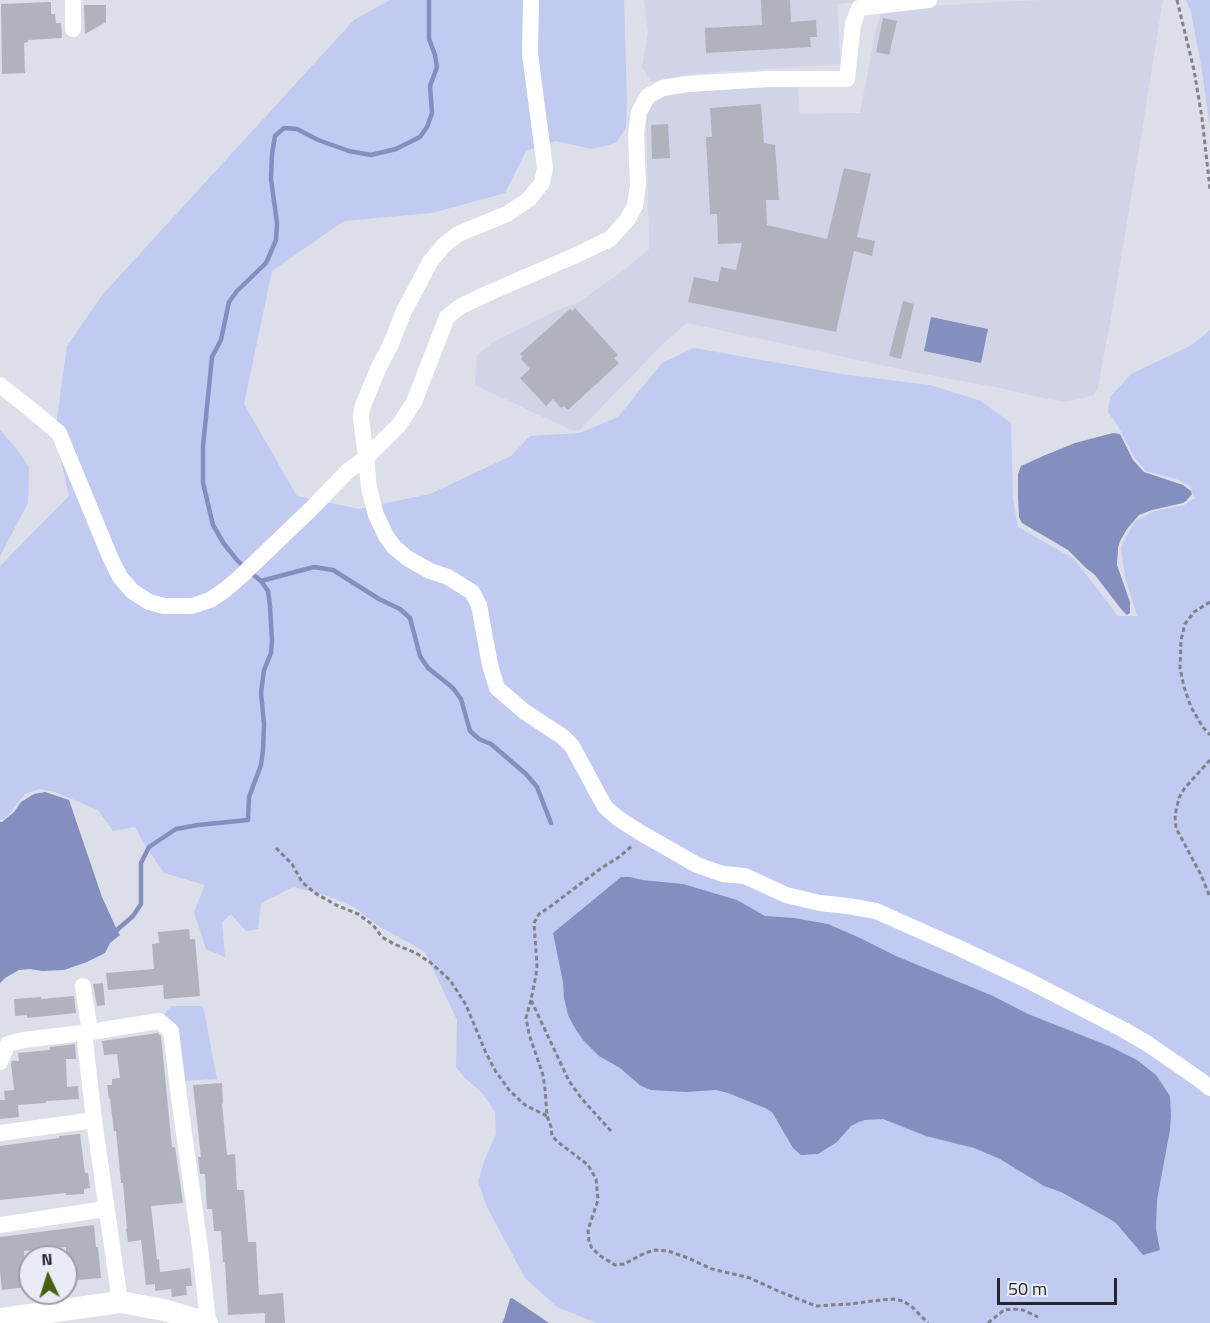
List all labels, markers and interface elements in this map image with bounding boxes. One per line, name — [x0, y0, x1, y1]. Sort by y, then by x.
north arrow — [18, 1245, 78, 1305]
text: N — [41, 1247, 53, 1271]
scale bar — [1000, 1266, 1120, 1304]
text: 50 m — [1008, 1275, 1047, 1302]

